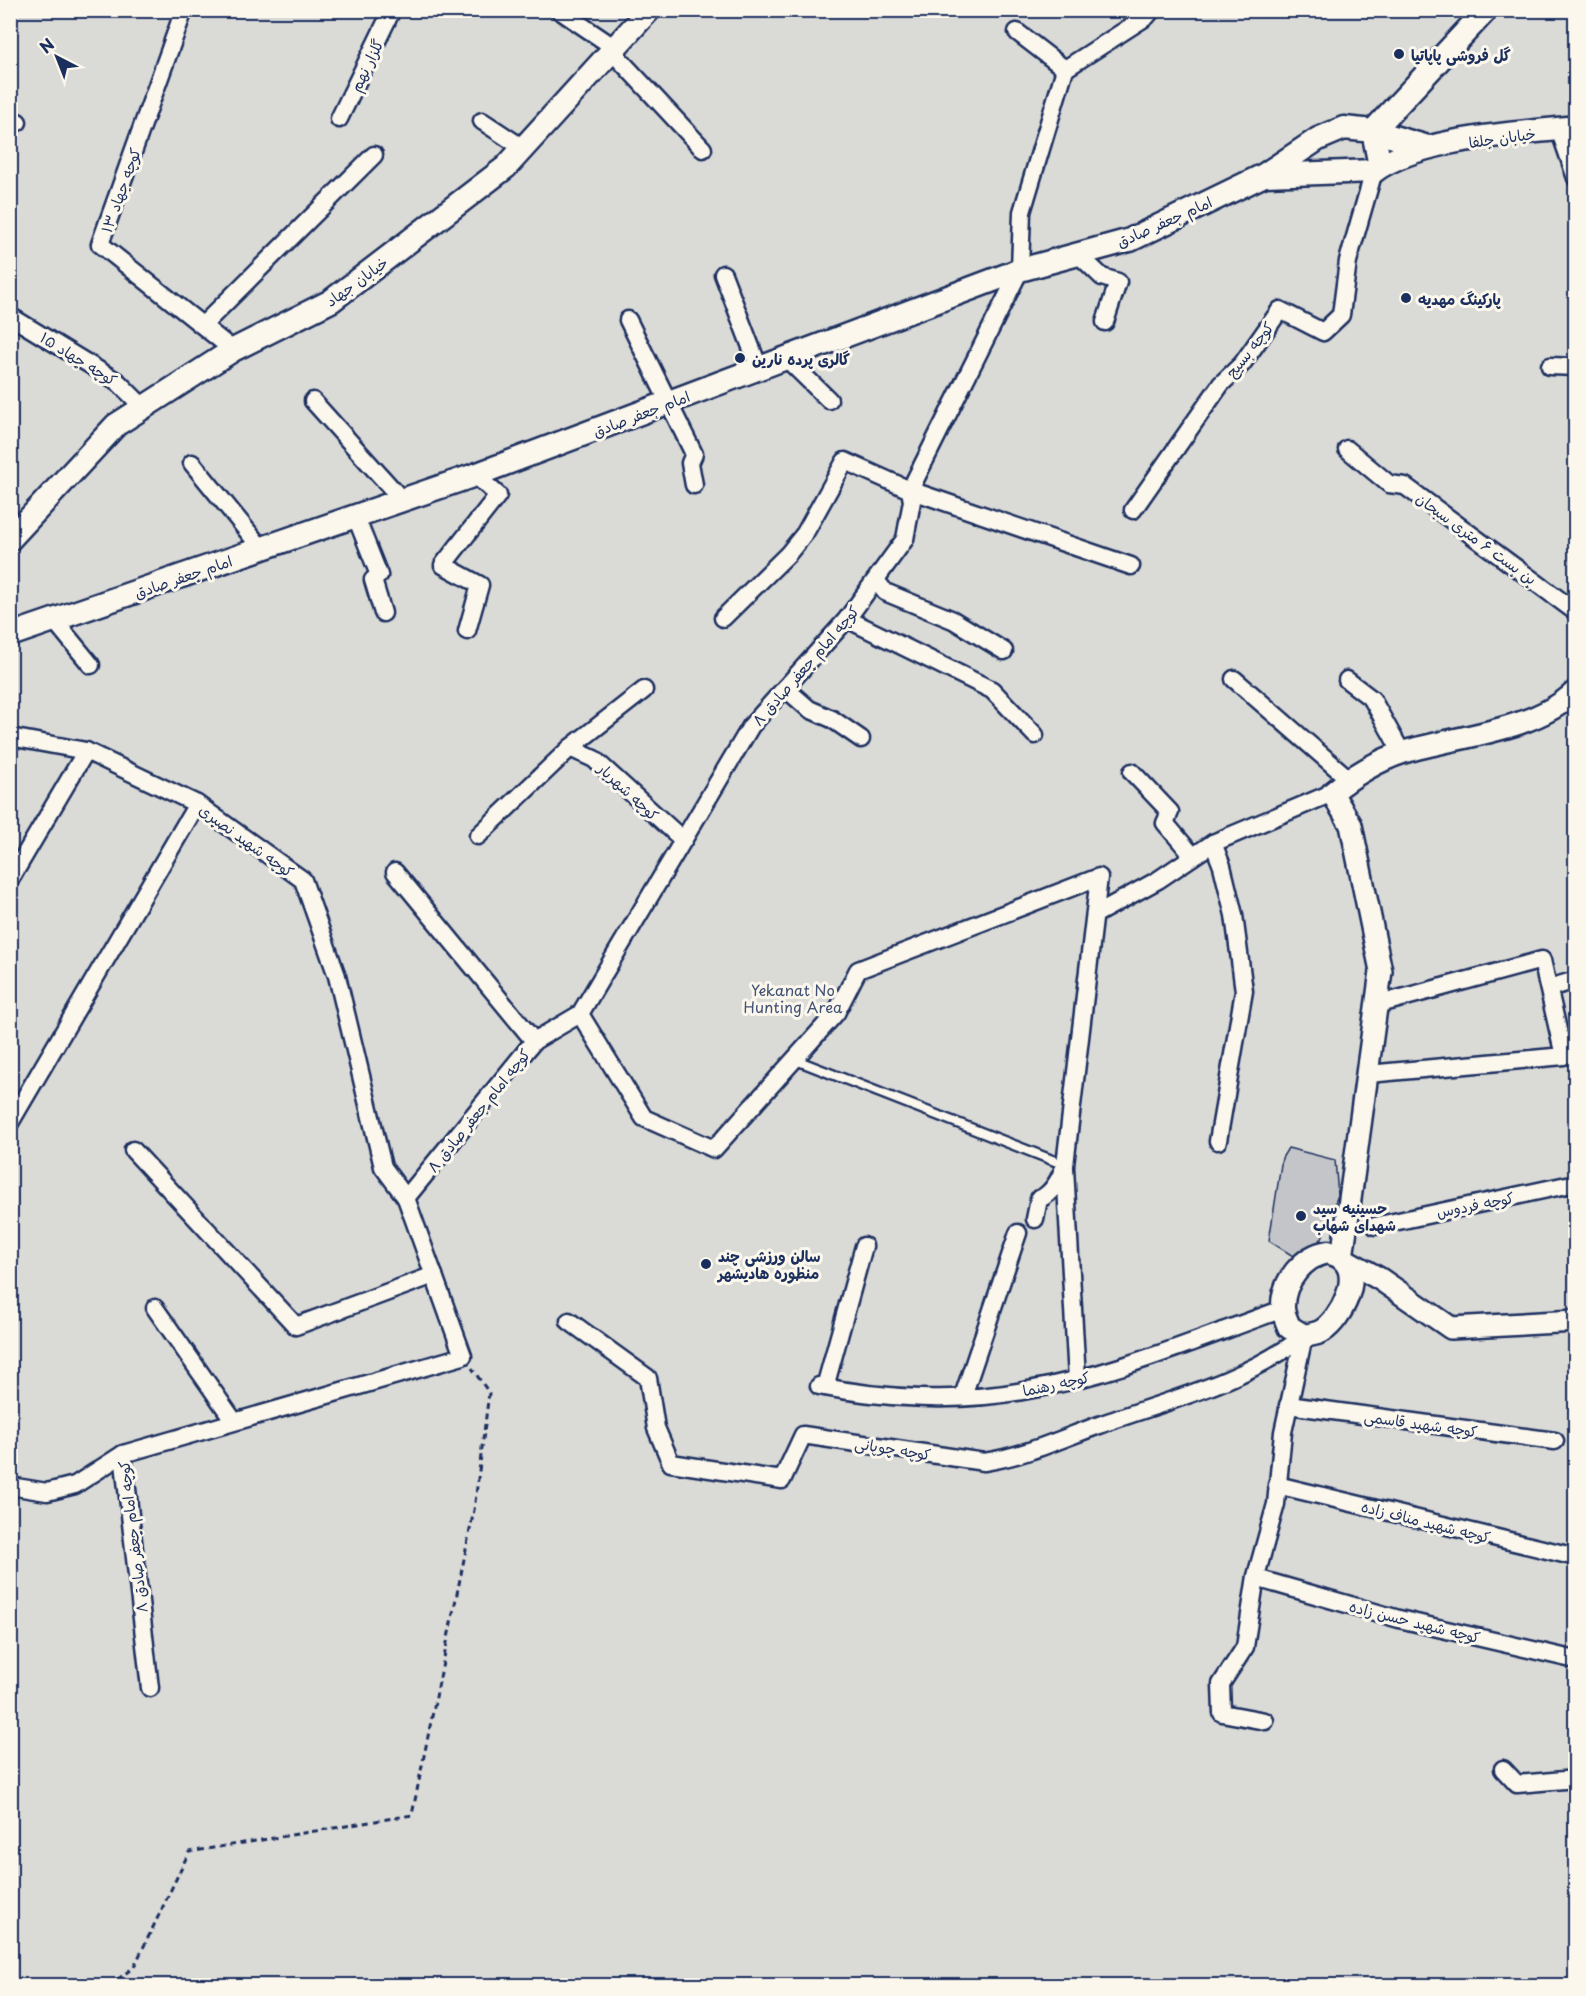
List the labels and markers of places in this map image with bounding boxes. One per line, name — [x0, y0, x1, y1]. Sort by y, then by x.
place label: گل فروشی پاپاتیا — [1411, 43, 1511, 66]
marker: گل فروشی پاپاتیا — [1392, 47, 1406, 61]
place label: پارکینگ مهدیه — [1418, 287, 1502, 310]
marker: پارکینگ مهدیه — [1399, 291, 1413, 305]
place label: گالری پرده نارین — [752, 347, 850, 370]
marker: گالری پرده نارین — [733, 351, 747, 365]
place label: حسینیه سید شهدای شهاب — [1313, 1196, 1396, 1236]
marker: حسینیه سید شهدای شهاب — [1294, 1209, 1308, 1223]
place label: سالن ورزشی چند منظوره هادیشهر — [716, 1244, 821, 1284]
marker: سالن ورزشی چند منظوره هادیشهر — [699, 1257, 713, 1271]

